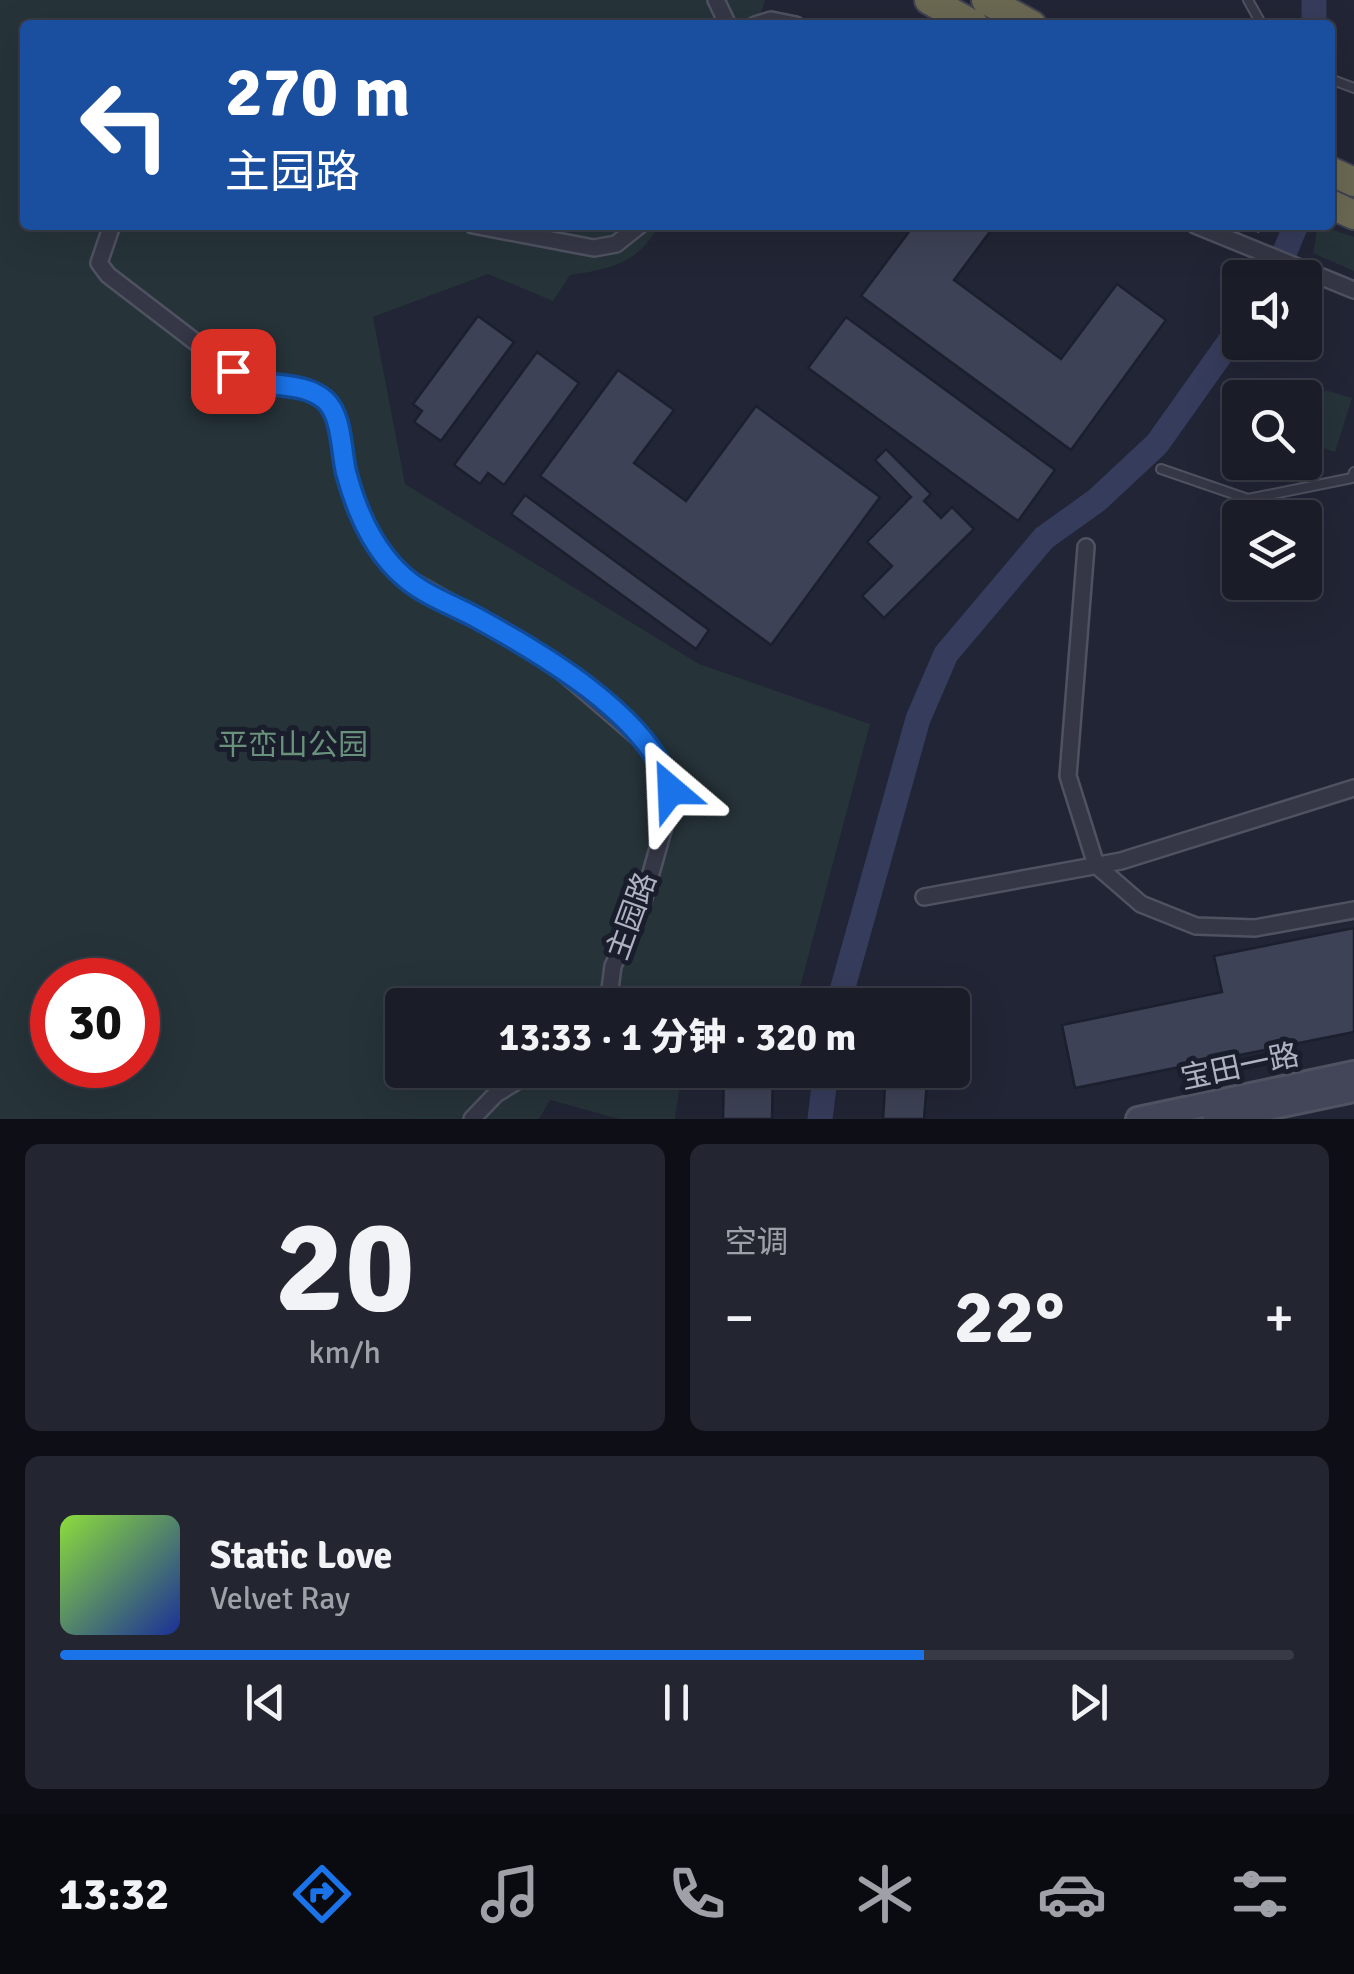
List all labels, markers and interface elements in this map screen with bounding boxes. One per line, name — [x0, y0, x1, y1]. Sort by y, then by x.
text: 270 m — [225, 49, 410, 135]
icon: left — [60, 60, 190, 190]
text: 主园路 — [225, 145, 360, 200]
map controls — [1222, 260, 1322, 600]
button: sound — [1222, 260, 1322, 360]
pin — [191, 329, 276, 414]
icon: arrive — [206, 344, 261, 399]
button: search — [1222, 380, 1322, 480]
button: layers — [1222, 500, 1322, 600]
park label: 平峦山公园 — [218, 727, 368, 764]
position arrow — [619, 738, 723, 842]
street label: 主园路 — [599, 867, 665, 965]
speed limit sign: 30 — [30, 958, 160, 1088]
text: 13:33 · 1 分钟 · 320 m — [499, 1014, 856, 1061]
street label: 宝田一路 — [1177, 1036, 1303, 1098]
text: 20 — [275, 1188, 415, 1348]
text: 空调 — [725, 1223, 789, 1262]
text: 22° — [954, 1271, 1065, 1364]
text: − — [725, 1284, 754, 1352]
text: + — [1264, 1284, 1294, 1352]
text: km/h — [309, 1333, 381, 1372]
text: Static Love — [210, 1532, 392, 1579]
text: Velvet Ray — [210, 1579, 350, 1618]
icon: previous — [238, 1675, 293, 1730]
icon: pause — [649, 1675, 704, 1730]
icon: next — [1061, 1675, 1116, 1730]
icon: directions — [287, 1859, 357, 1929]
icon: music — [475, 1859, 545, 1929]
icon: phone — [662, 1859, 732, 1929]
icon: climate — [850, 1859, 920, 1929]
icon: car — [1037, 1859, 1107, 1929]
icon: filters — [1225, 1859, 1295, 1929]
text: 13:32 — [59, 1867, 169, 1922]

